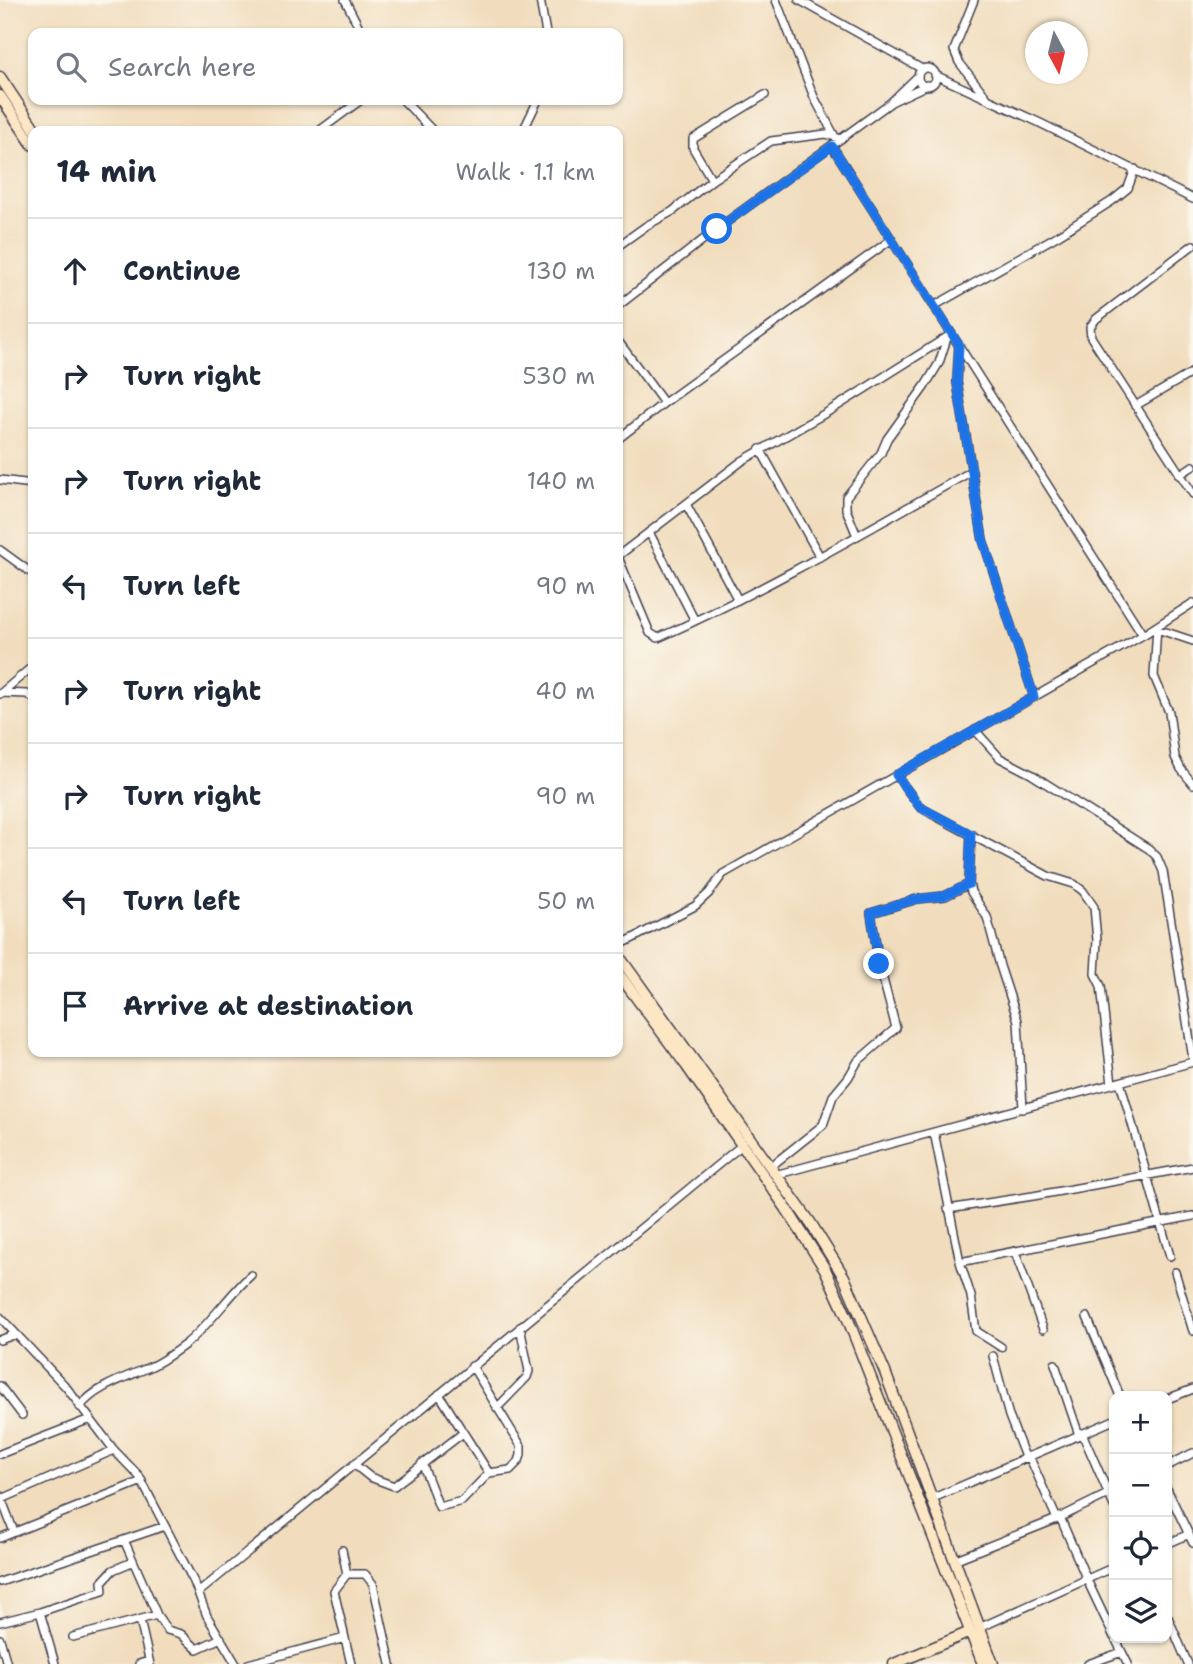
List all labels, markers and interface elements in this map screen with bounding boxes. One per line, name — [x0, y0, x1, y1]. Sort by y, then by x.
north arrow — [1025, 21, 1088, 84]
search box — [28, 28, 623, 105]
icon: search — [52, 48, 90, 86]
text: Search here — [108, 49, 257, 84]
text: 14 min — [56, 151, 156, 192]
text: Walk · 1.1 km — [456, 157, 595, 187]
route start — [701, 213, 732, 244]
icon: ahead — [56, 252, 94, 290]
text: Continue — [123, 253, 241, 288]
text: 130 m — [527, 256, 595, 286]
icon: right — [56, 357, 94, 395]
text: Turn right — [123, 358, 261, 393]
text: 530 m — [523, 361, 595, 391]
icon: right — [56, 462, 94, 500]
text: Turn right — [123, 463, 261, 498]
text: 140 m — [527, 466, 595, 496]
icon: left — [56, 567, 94, 605]
text: Turn left — [123, 568, 240, 603]
text: 90 m — [535, 571, 595, 601]
icon: right — [56, 672, 94, 710]
text: Turn right — [123, 673, 261, 708]
text: 40 m — [535, 676, 595, 706]
icon: right — [56, 777, 94, 815]
text: Turn right — [123, 778, 261, 813]
text: 90 m — [535, 781, 595, 811]
icon: left — [56, 882, 94, 920]
text: Turn left — [123, 883, 240, 918]
text: 50 m — [537, 886, 595, 916]
route end — [863, 948, 894, 979]
icon: arrive — [56, 987, 94, 1025]
text: Arrive at destination — [123, 988, 413, 1023]
map controls — [1109, 1391, 1172, 1643]
button: + — [1109, 1391, 1172, 1454]
button: − — [1109, 1454, 1172, 1517]
button: locate — [1109, 1517, 1172, 1580]
button: layers — [1109, 1580, 1172, 1643]

